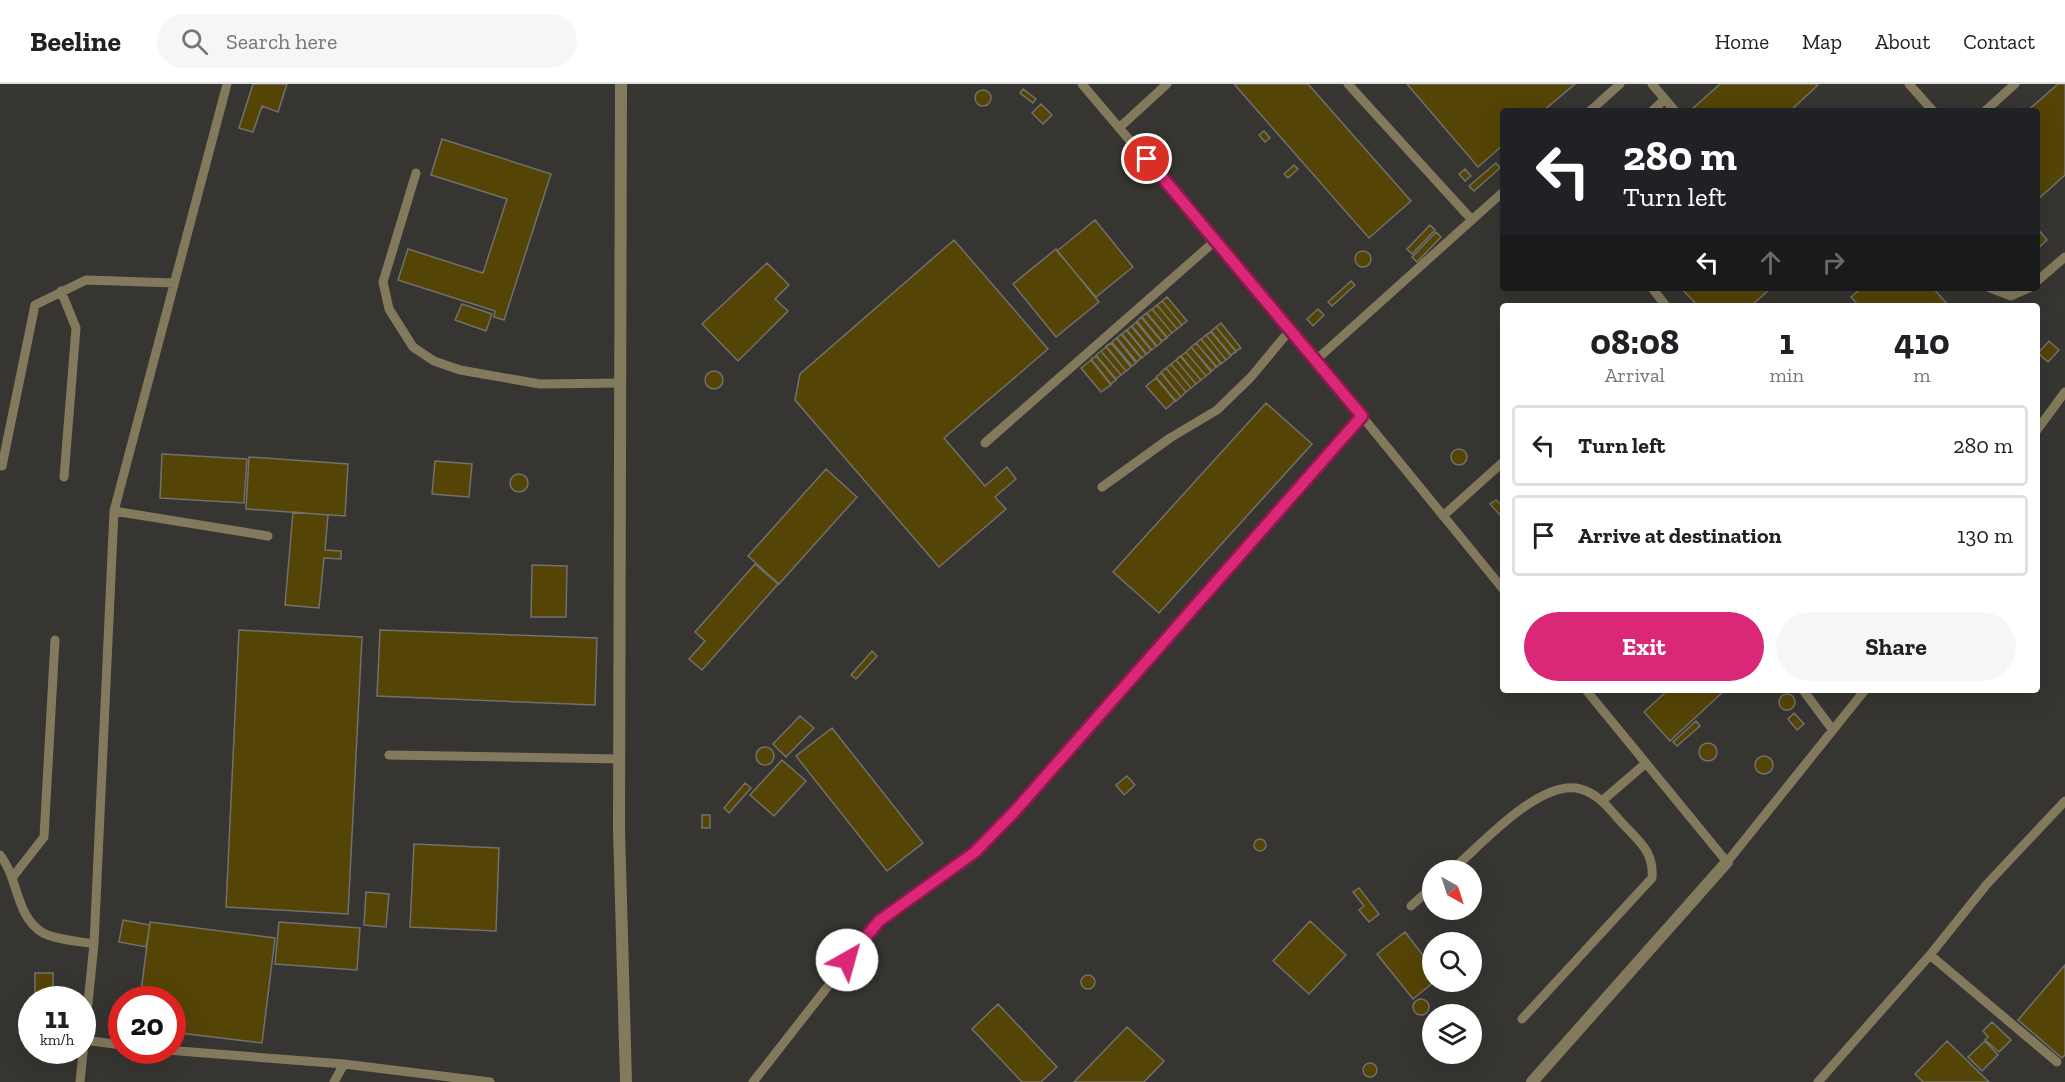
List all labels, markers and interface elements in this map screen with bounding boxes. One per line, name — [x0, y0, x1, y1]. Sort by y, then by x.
search box — [157, 14, 577, 68]
text: Beeline — [30, 25, 121, 58]
icon: search — [178, 25, 211, 58]
text: Search here — [226, 28, 337, 55]
text: Home — [1715, 29, 1769, 54]
text: Map — [1802, 29, 1842, 54]
text: About — [1875, 29, 1930, 54]
text: Contact — [1963, 29, 2035, 54]
text: 280 m — [1623, 130, 1737, 181]
icon: left — [1524, 132, 1602, 210]
pin — [1121, 133, 1172, 184]
icon: arrive — [1130, 142, 1163, 175]
text: Turn left — [1623, 181, 1726, 213]
icon: left — [1691, 246, 1724, 279]
icon: ahead — [1754, 246, 1787, 279]
icon: right — [1817, 246, 1850, 279]
text: 08:08 — [1590, 320, 1679, 363]
text: 1 — [1779, 320, 1794, 363]
text: 410 — [1894, 320, 1950, 363]
text: Arrival — [1605, 363, 1665, 387]
text: min — [1770, 363, 1804, 387]
text: m — [1913, 363, 1931, 387]
icon: left — [1527, 429, 1560, 462]
text: Turn left — [1578, 432, 1665, 459]
text: 280 m — [1953, 432, 2013, 459]
icon: arrive — [1527, 519, 1560, 552]
text: Arrive at destination — [1578, 522, 1781, 549]
text: 130 m — [1957, 522, 2013, 549]
button: Exit — [1524, 612, 1764, 681]
button: Share — [1776, 612, 2016, 681]
north arrow — [1422, 860, 1482, 920]
map controls — [1422, 860, 1482, 1064]
position arrow — [815, 928, 879, 992]
button: search — [1422, 932, 1482, 992]
speed limit sign: 20 — [108, 986, 186, 1064]
text: 11 — [45, 1000, 69, 1036]
button: layers — [1422, 1004, 1482, 1064]
text: km/h — [40, 1031, 74, 1049]

